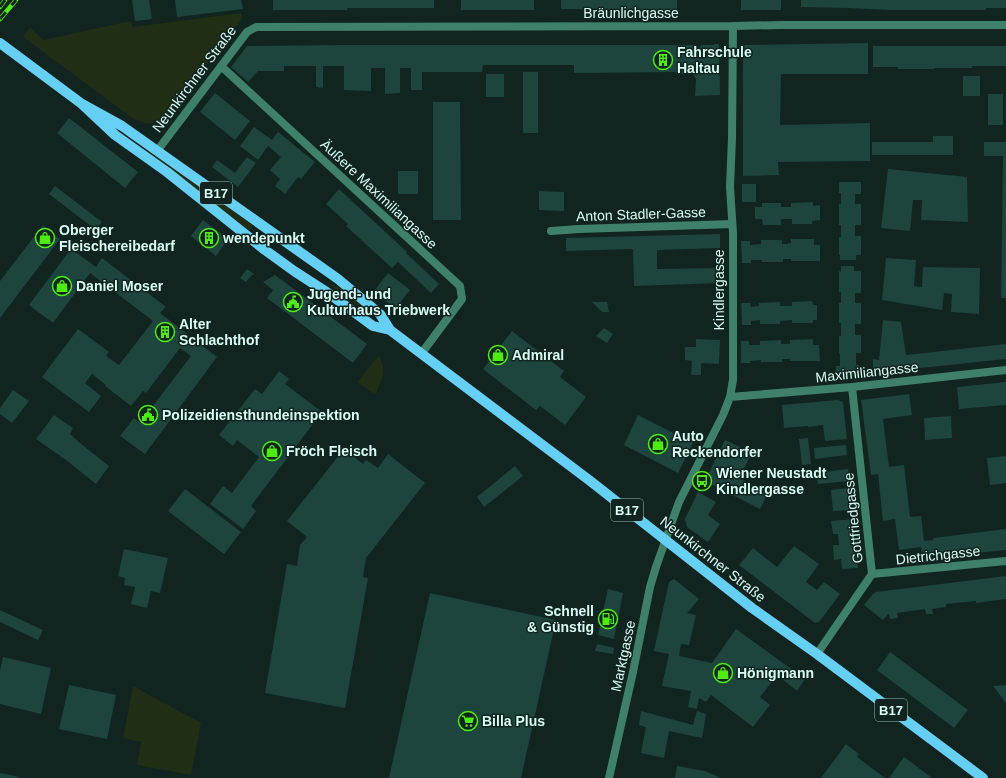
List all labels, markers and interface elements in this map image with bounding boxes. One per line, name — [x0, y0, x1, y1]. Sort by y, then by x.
street label: Bräunlichgasse — [583, 5, 679, 21]
street label: Neunkirchner Straße — [149, 22, 239, 135]
place label: Fahrschule Haltau — [677, 44, 752, 76]
building icon: Fahrschule Haltau — [652, 49, 674, 71]
street label: Äußere Maximiliangasse — [317, 136, 441, 252]
road number: B17 — [200, 182, 232, 204]
street label: Anton Stadler-Gasse — [576, 204, 706, 224]
place label: Oberger Fleischereibedarf — [59, 222, 175, 254]
shop icon: Oberger Fleischereibedarf — [34, 227, 56, 249]
building icon: wendepunkt — [198, 227, 220, 249]
place label: wendepunkt — [222, 230, 305, 246]
street label: Kindlergasse — [711, 249, 727, 330]
shop icon: Daniel Moser — [51, 275, 73, 297]
place label: Daniel Moser — [76, 278, 164, 294]
place label: Jugend- und Kulturhaus Triebwerk — [307, 286, 450, 318]
public building icon: Jugend- und Kulturhaus Triebwerk — [282, 291, 304, 313]
place label: Alter Schlachthof — [179, 316, 259, 348]
building icon: Alter Schlachthof — [154, 321, 176, 343]
shop icon: Admiral — [487, 344, 509, 366]
place label: Admiral — [512, 347, 564, 363]
street label: Maximiliangasse — [815, 359, 920, 385]
public building icon: Polizeidiensthundeinspektion — [137, 404, 159, 426]
place label: Polizeidiensthundeinspektion — [162, 407, 360, 423]
place label: Auto Reckendorfer — [672, 428, 763, 460]
shop icon: Auto Reckendorfer — [647, 433, 669, 455]
shop icon: Fröch Fleisch — [261, 440, 283, 462]
place label: Fröch Fleisch — [286, 443, 377, 459]
place label: Wiener Neustadt Kindlergasse — [716, 465, 827, 497]
bus stop icon: Wiener Neustadt Kindlergasse — [691, 470, 713, 492]
street label: Gottfriedgasse — [840, 472, 866, 564]
road number: B17 — [611, 499, 643, 521]
street label: Neunkirchner Straße — [657, 513, 769, 605]
street label: Dietrichgasse — [895, 543, 981, 567]
place label: Schnell & Günstig — [527, 603, 594, 635]
fuel station icon: Schnell & Günstig — [597, 608, 619, 630]
street label: Marktgasse — [608, 619, 638, 693]
shop icon: Hönigmann — [712, 662, 734, 684]
place label: Hönigmann — [737, 665, 814, 681]
road number: B17 — [875, 699, 907, 721]
supermarket icon: Billa Plus — [457, 710, 479, 732]
place label: Billa Plus — [482, 713, 545, 729]

